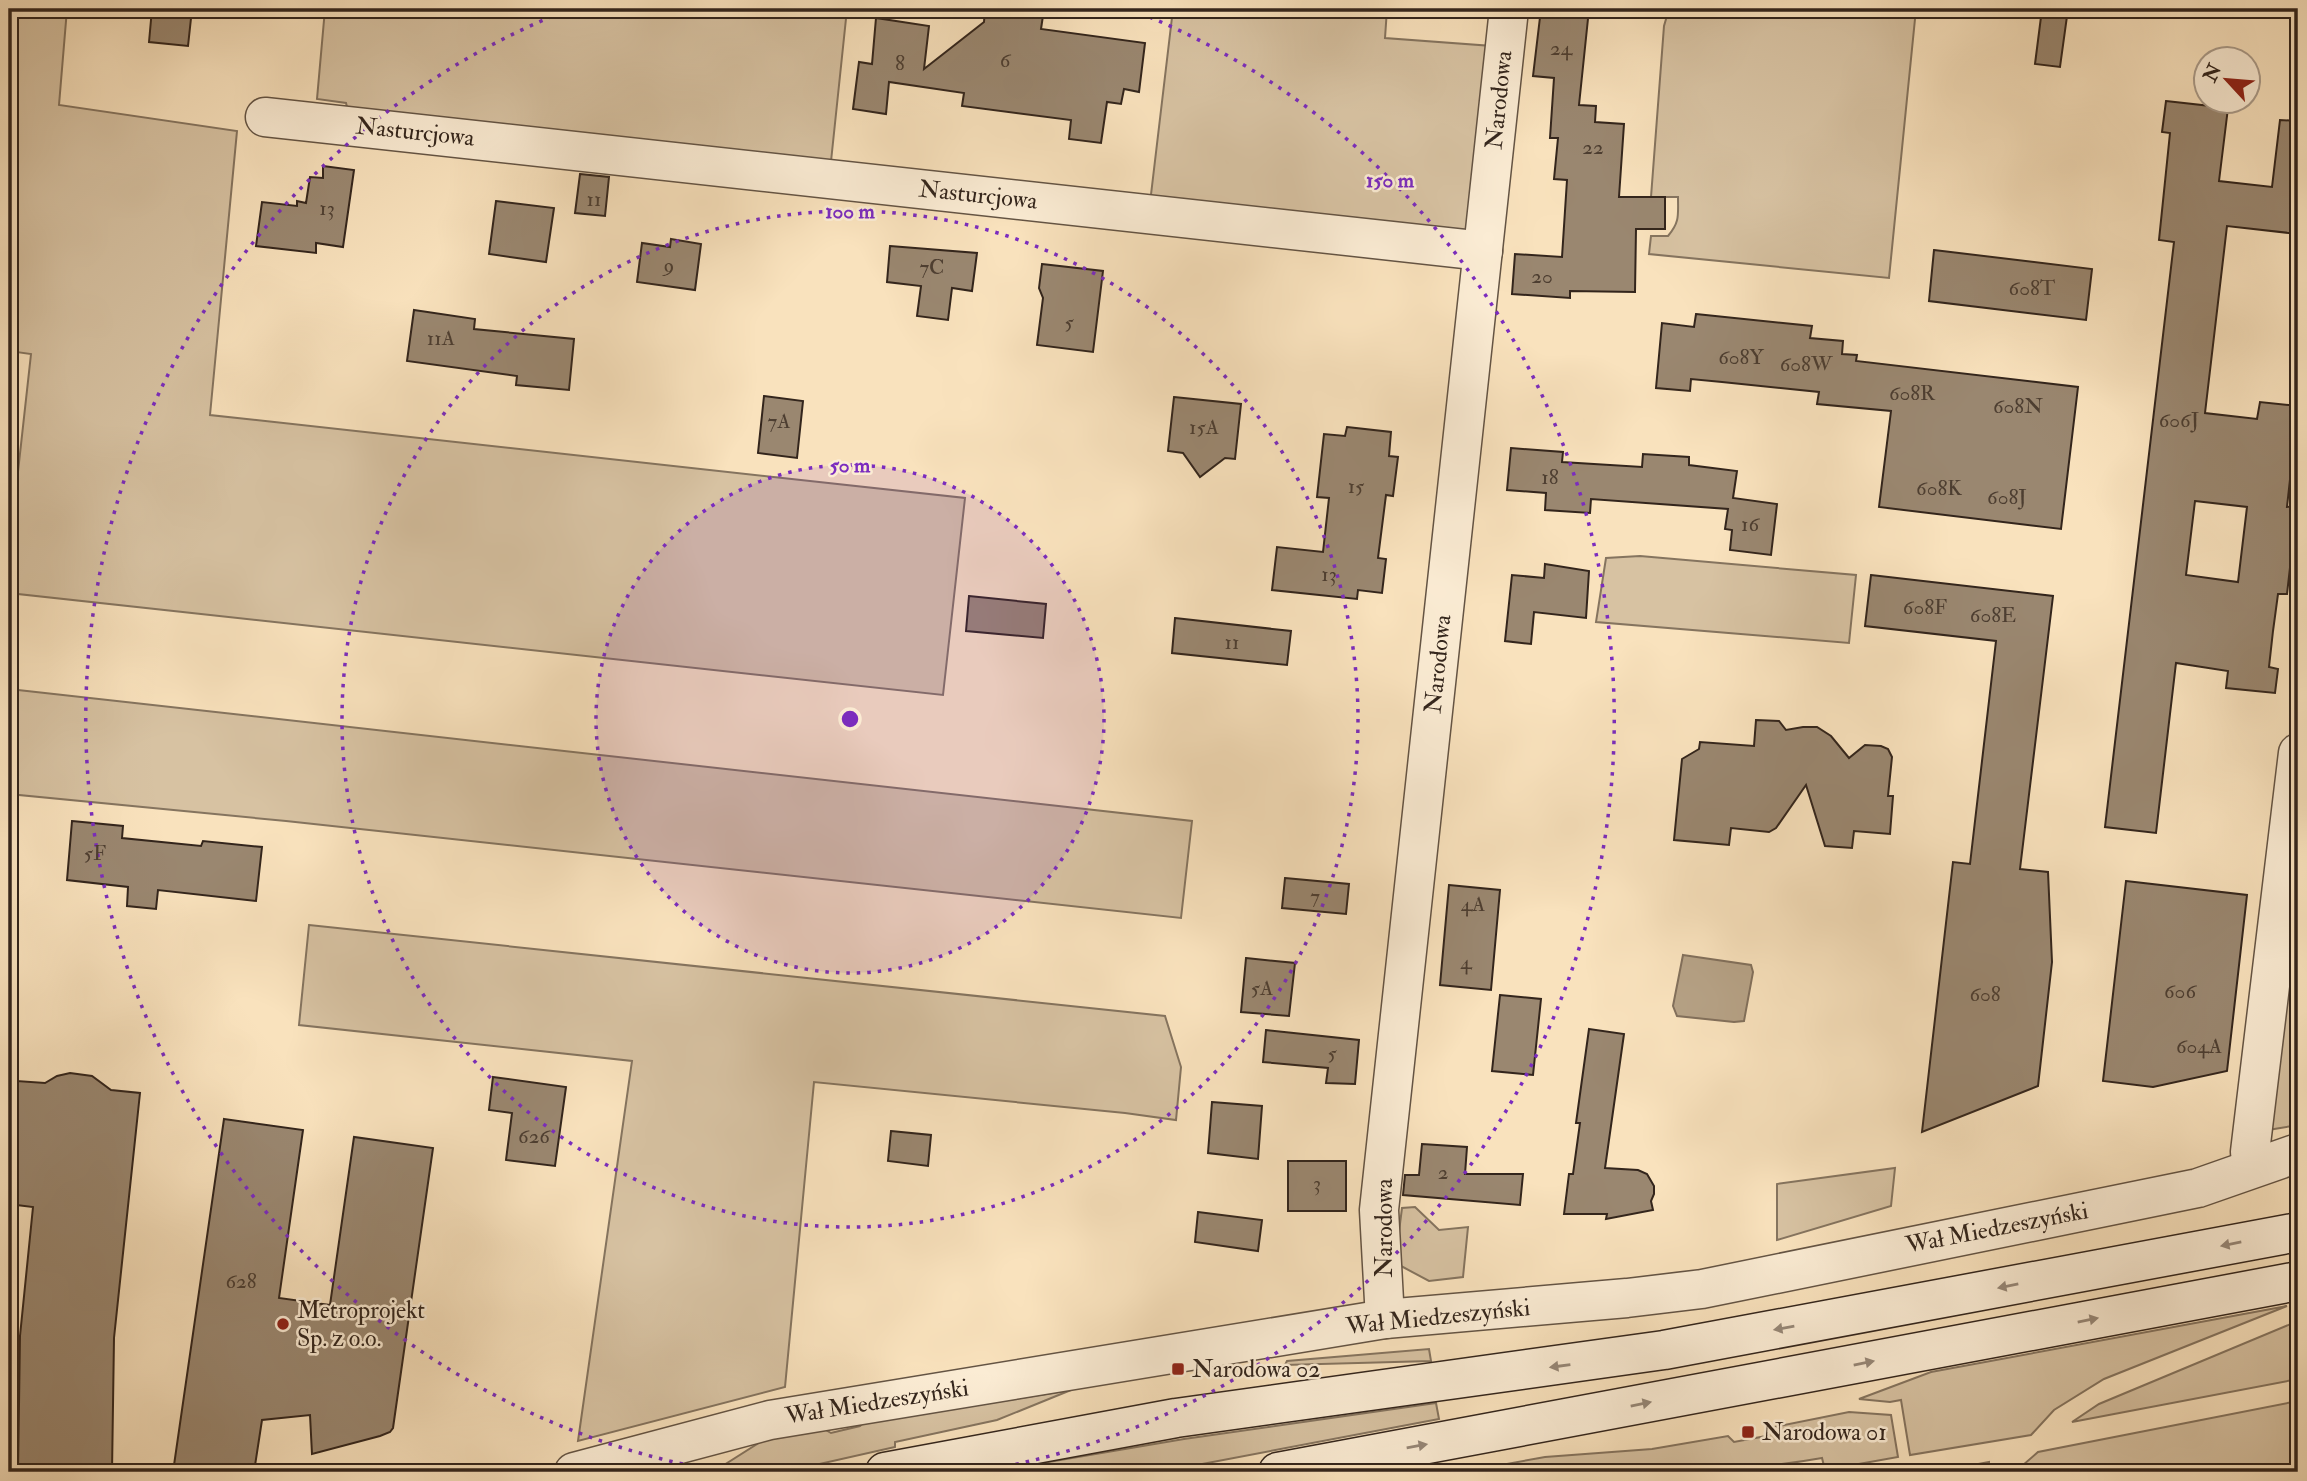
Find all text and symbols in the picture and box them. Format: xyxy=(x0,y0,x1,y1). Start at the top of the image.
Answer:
house number: 24 xyxy=(1550,35,1574,62)
north arrow xyxy=(2192,46,2262,116)
house number: 6 xyxy=(1000,47,1012,74)
street label: Narodowa xyxy=(1478,48,1520,151)
house number: 8 xyxy=(895,50,905,77)
text: N xyxy=(2198,59,2228,87)
street label: Nasturcjowa xyxy=(354,110,477,154)
house number: 22 xyxy=(1582,134,1604,161)
text: 150 m xyxy=(1366,167,1415,194)
street label: Nasturcjowa xyxy=(917,173,1040,217)
house number: 11 xyxy=(587,186,602,213)
house number: 13 xyxy=(319,195,335,222)
text: 100 m xyxy=(825,198,876,225)
house number: 9 xyxy=(662,252,674,279)
house number: 7C xyxy=(919,254,945,281)
house number: 20 xyxy=(1531,263,1553,290)
house number: 608T xyxy=(2009,275,2056,302)
house number: 5 xyxy=(1064,309,1074,336)
house number: 11A xyxy=(427,325,455,352)
house number: 608Y xyxy=(1718,344,1764,371)
house number: 608W xyxy=(1780,351,1833,378)
house number: 608R xyxy=(1889,380,1936,407)
house number: 608N xyxy=(1993,393,2043,420)
house number: 606J xyxy=(2159,407,2199,434)
house number: 7A xyxy=(768,408,790,435)
house number: 15A xyxy=(1189,414,1219,441)
text: 50 m xyxy=(830,452,871,479)
house number: 18 xyxy=(1541,464,1559,491)
house number: 15 xyxy=(1348,473,1365,500)
house number: 608K xyxy=(1916,475,1962,502)
house number: 608J xyxy=(1987,484,2027,511)
house number: 16 xyxy=(1741,511,1760,538)
house number: 13 xyxy=(1321,561,1337,588)
house number: 608F xyxy=(1903,594,1947,621)
house number: 608E xyxy=(1970,602,2016,629)
street label: Narodowa xyxy=(1417,612,1459,715)
house number: 11 xyxy=(1225,629,1240,656)
centre of rings xyxy=(838,707,862,731)
house number: 5F xyxy=(84,840,106,867)
house number: 7 xyxy=(1310,883,1320,910)
house number: 4A xyxy=(1461,891,1485,918)
house number: 4 xyxy=(1460,949,1473,976)
house number: 5A xyxy=(1251,975,1273,1002)
house number: 606 xyxy=(2164,978,2197,1005)
house number: 608 xyxy=(1969,981,2001,1008)
house number: 604A xyxy=(2176,1033,2222,1060)
house number: 5 xyxy=(1327,1040,1337,1067)
house number: 626 xyxy=(518,1123,551,1150)
house number: 2 xyxy=(1438,1159,1448,1186)
house number: 3 xyxy=(1313,1170,1321,1197)
street label: Narodowa xyxy=(1369,1177,1400,1278)
street label: Wał Miedzeszyński xyxy=(1902,1195,2091,1261)
one-way arrow xyxy=(2220,1239,2242,1250)
house number: 628 xyxy=(225,1268,257,1295)
one-way arrow xyxy=(1997,1281,2019,1292)
street label: Wał Miedzeszyński xyxy=(1343,1292,1532,1342)
place label: Metroprojekt Sp. z o.o. xyxy=(297,1295,425,1354)
one-way arrow xyxy=(2077,1315,2099,1326)
marker: Metroprojekt Sp. z o.o. xyxy=(275,1316,291,1332)
one-way arrow xyxy=(1773,1323,1795,1334)
place label: Narodowa 02 xyxy=(1192,1354,1321,1385)
one-way arrow xyxy=(1853,1357,1875,1368)
one-way arrow xyxy=(1548,1360,1570,1371)
marker: Narodowa 02 xyxy=(1170,1361,1186,1377)
street label: Wał Miedzeszyński xyxy=(782,1372,971,1432)
one-way arrow xyxy=(1630,1399,1652,1410)
place label: Narodowa 01 xyxy=(1762,1417,1887,1448)
marker: Narodowa 01 xyxy=(1740,1424,1756,1440)
one-way arrow xyxy=(1406,1440,1428,1451)

